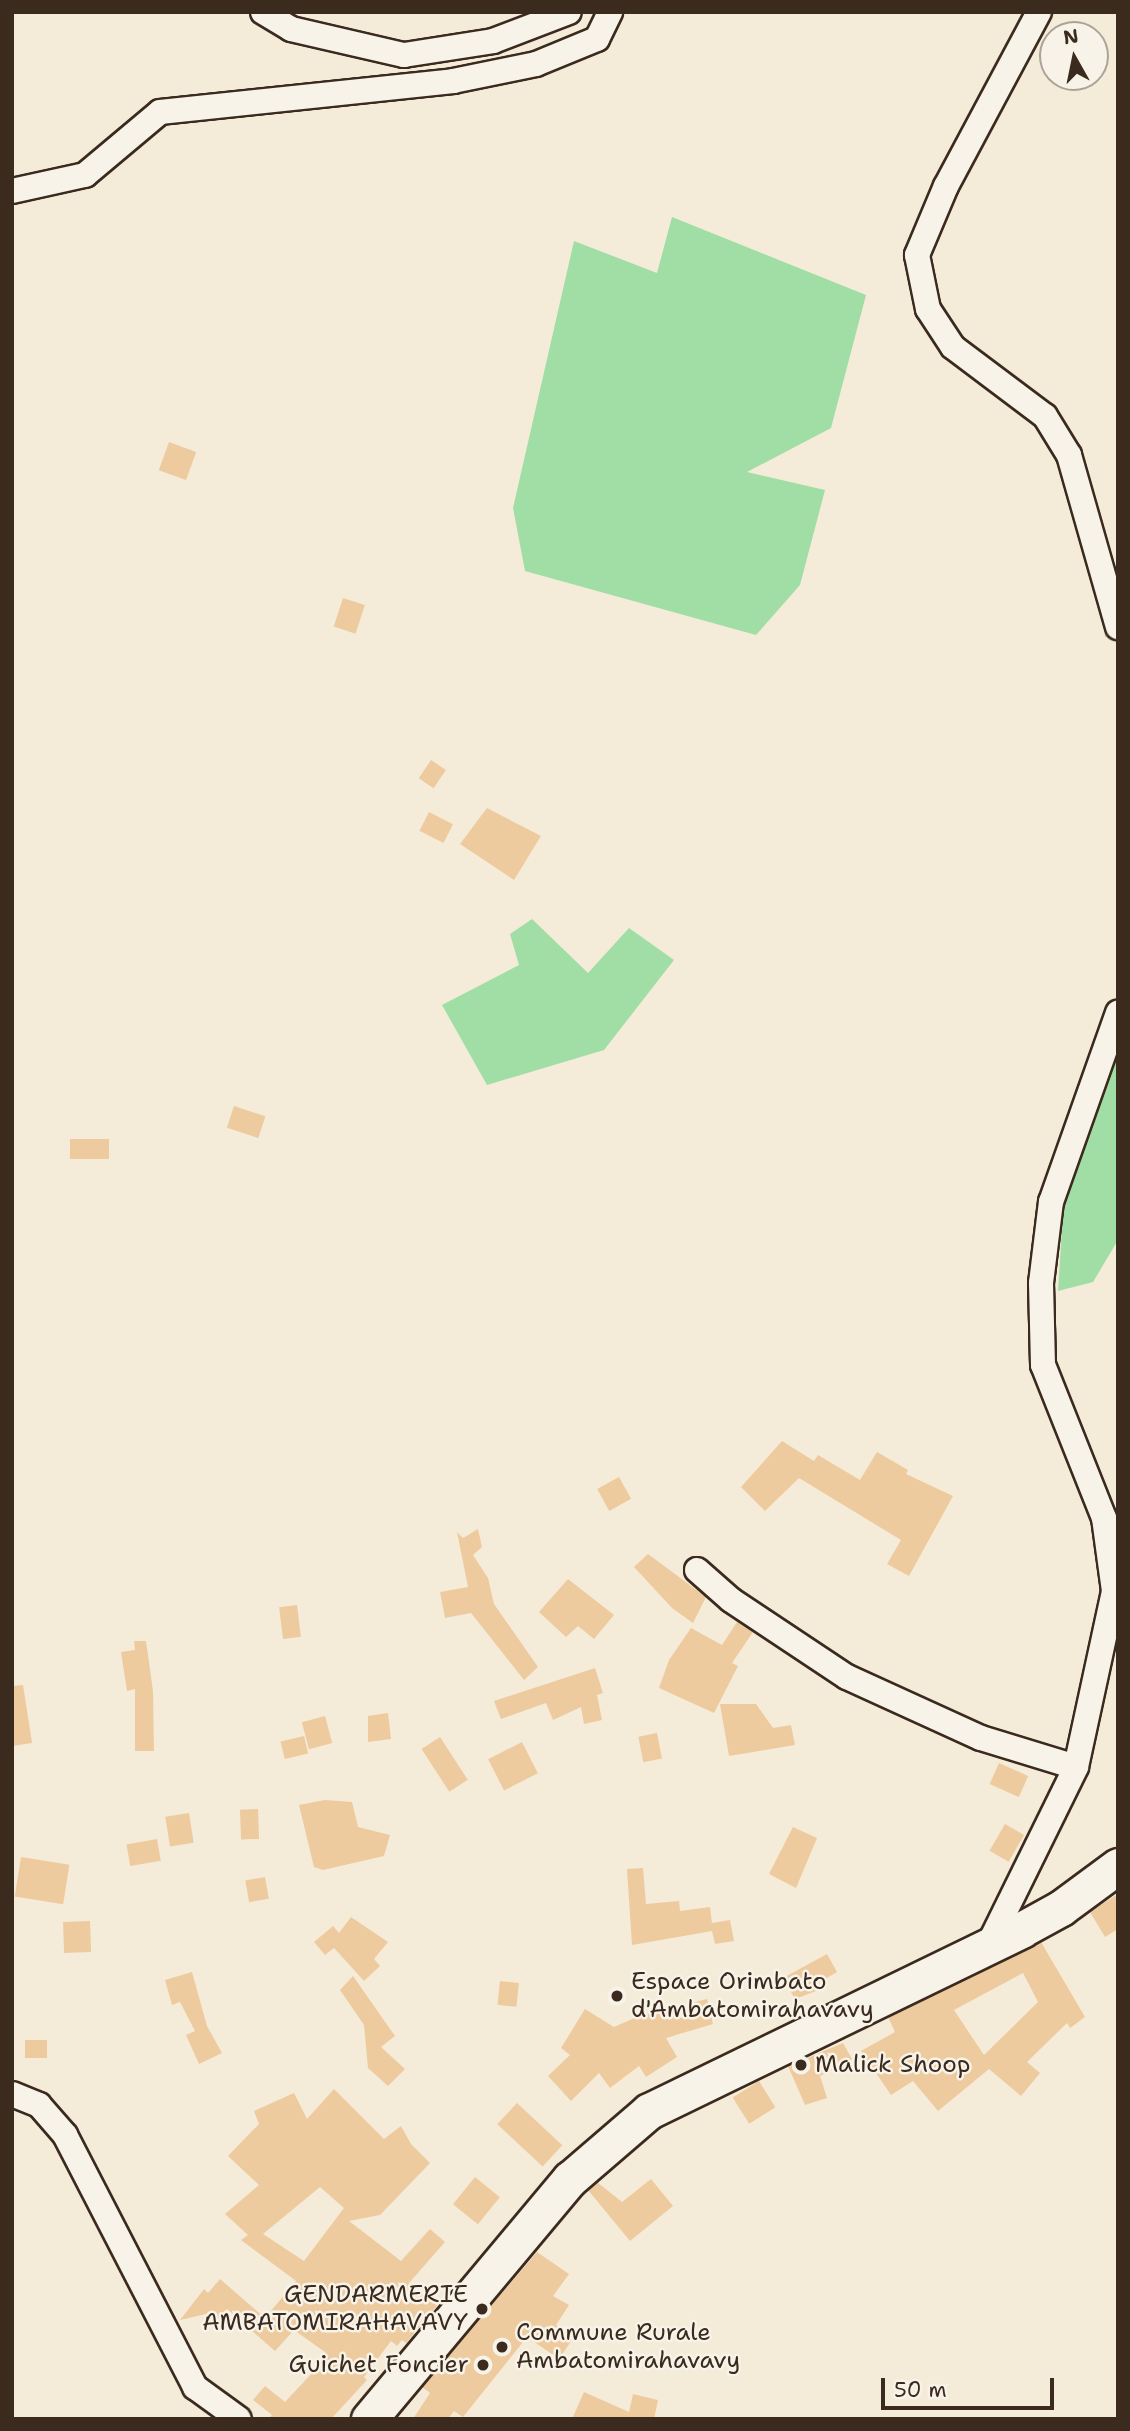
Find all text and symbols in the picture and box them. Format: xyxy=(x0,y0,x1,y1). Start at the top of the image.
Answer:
north arrow xyxy=(1039,21,1109,91)
text: N xyxy=(1062,23,1080,50)
place label: Espace Orimbato d'Ambatomirahavavy xyxy=(631,1968,874,2024)
marker: Espace Orimbato d'Ambatomirahavavy xyxy=(609,1988,625,2004)
place label: Malick Shoop xyxy=(815,2051,970,2079)
marker: Malick Shoop xyxy=(793,2057,809,2073)
place label: GENDARMERIE AMBATOMIRAHAVAVY xyxy=(202,2281,468,2337)
marker: GENDARMERIE AMBATOMIRAHAVAVY xyxy=(474,2301,490,2317)
place label: Commune Rurale Ambatomirahavavy xyxy=(516,2319,740,2375)
marker: Commune Rurale Ambatomirahavavy xyxy=(494,2339,510,2355)
place label: Guichet Foncier xyxy=(289,2351,469,2379)
marker: Guichet Foncier xyxy=(475,2357,491,2373)
scale bar xyxy=(885,2364,1058,2408)
text: 50 m xyxy=(894,2376,947,2404)

